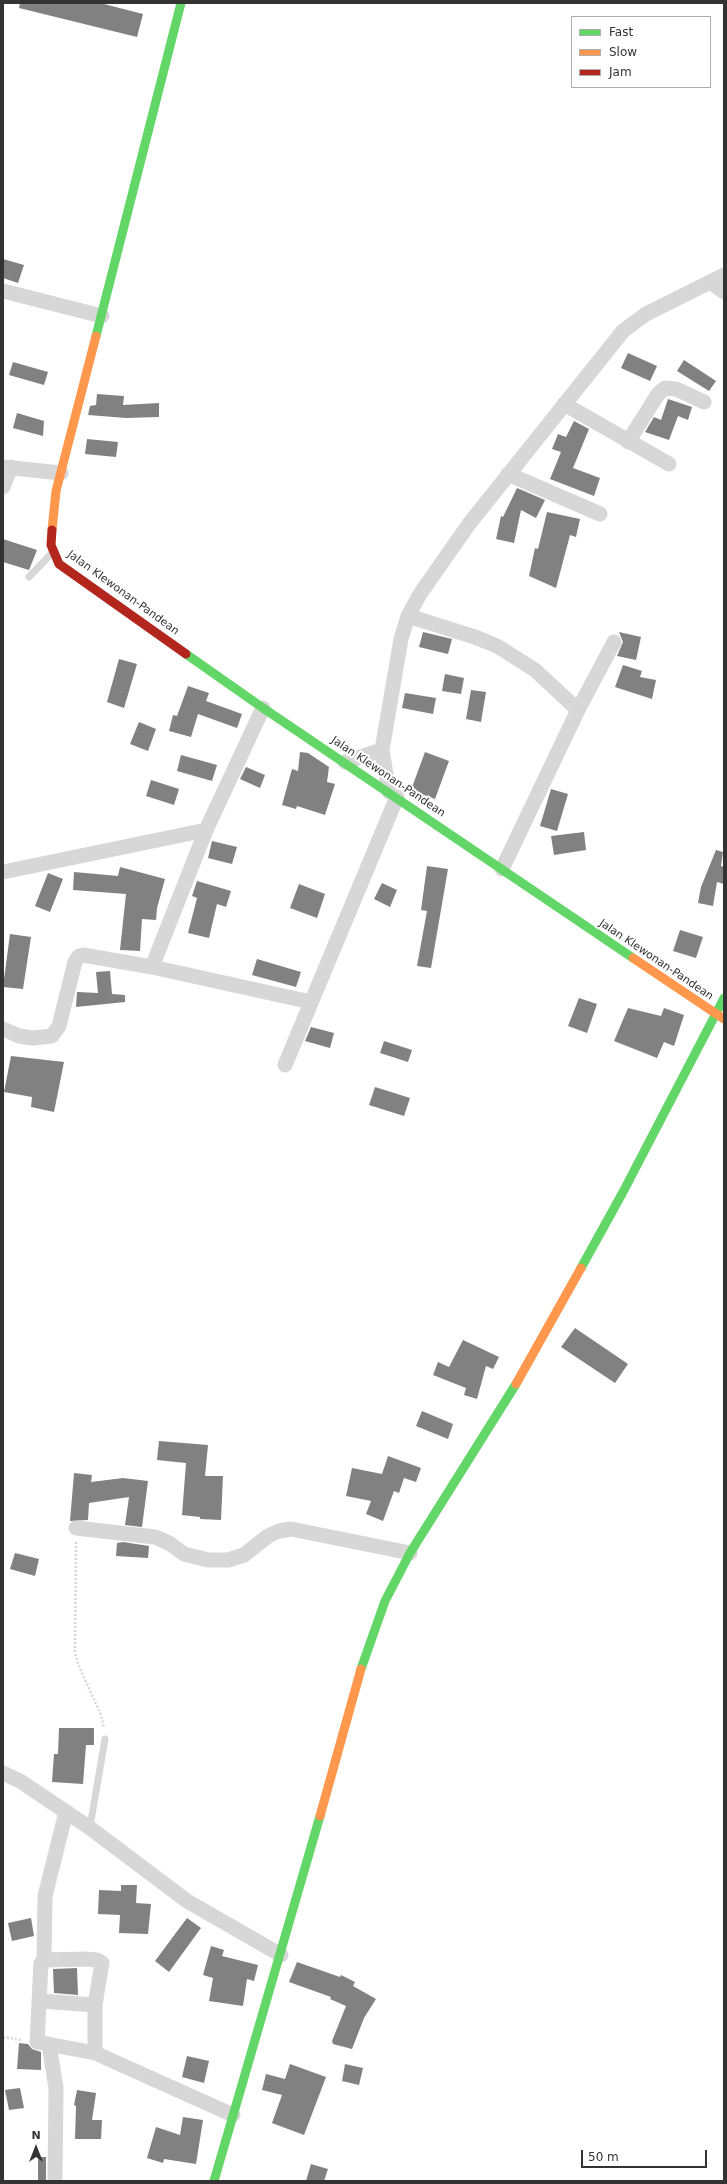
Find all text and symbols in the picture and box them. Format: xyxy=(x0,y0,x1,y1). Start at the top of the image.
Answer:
legend xyxy=(571,16,711,88)
text: Fast xyxy=(609,25,633,39)
text: Slow xyxy=(609,45,637,59)
text: Jam xyxy=(609,65,632,79)
street label: Jalan Klewonan-Pandean xyxy=(65,548,181,638)
street label: Jalan Klewonan-Pandean xyxy=(328,734,448,820)
street label: Jalan Klewonan-Pandean xyxy=(596,917,716,1003)
north arrow xyxy=(16,2128,56,2168)
text: N xyxy=(31,2129,41,2142)
scale bar xyxy=(583,2142,709,2168)
text: 50 m xyxy=(588,2150,619,2164)

